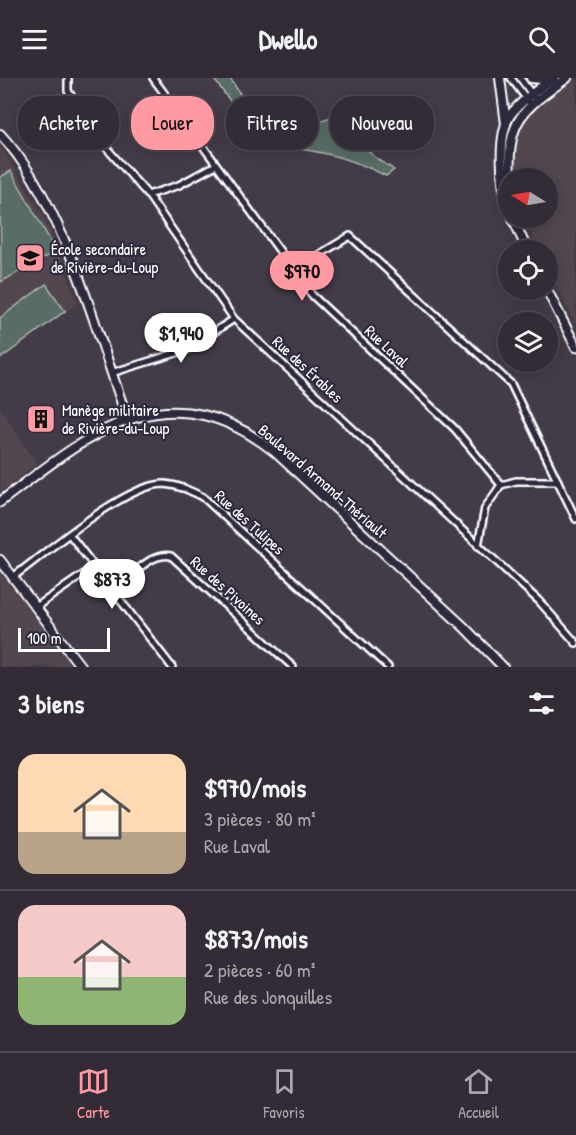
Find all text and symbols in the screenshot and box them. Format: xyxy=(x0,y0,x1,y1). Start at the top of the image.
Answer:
text: Dwello xyxy=(259,21,317,57)
icon: menu xyxy=(18,23,51,56)
icon: search xyxy=(525,23,558,56)
chip: Acheter xyxy=(18,96,119,150)
chip: Louer xyxy=(131,96,214,150)
chip: Filtres xyxy=(226,96,318,150)
chip: Nouveau xyxy=(330,96,434,150)
north arrow xyxy=(498,168,558,228)
map controls xyxy=(498,168,558,372)
place label: École secondaire de Rivière-du-Loup xyxy=(51,238,158,278)
button: locate xyxy=(498,240,558,300)
school or university icon: École secondaire de Rivière-du-Loup xyxy=(14,242,46,274)
pin: $970 xyxy=(266,251,338,302)
text: $970 xyxy=(284,257,320,284)
button: layers xyxy=(498,312,558,372)
pin: $1,940 xyxy=(132,313,230,364)
text: $1,940 xyxy=(158,319,204,346)
street label: Rue Laval xyxy=(360,320,414,373)
street label: Rue des Érables xyxy=(268,331,348,407)
place label: Manège militaire de Rivière-du-Loup xyxy=(62,399,169,439)
building icon: Manège militaire de Rivière-du-Loup xyxy=(25,403,57,435)
street label: Boulevard Armand-Thériault xyxy=(254,419,393,543)
street label: Rue des Tulipes xyxy=(210,485,290,559)
street label: Rue des Pivoines xyxy=(186,550,270,630)
pin: $873 xyxy=(76,559,148,610)
text: $873 xyxy=(93,565,131,592)
scale bar xyxy=(18,625,110,652)
text: 100 m xyxy=(27,627,62,649)
text: 3 biens xyxy=(18,686,84,721)
icon: filters xyxy=(525,687,558,720)
text: $970/mois xyxy=(204,770,306,805)
icon: home xyxy=(66,778,138,850)
text: 3 pièces · 80 m² xyxy=(204,805,316,832)
text: Rue Laval xyxy=(204,832,270,859)
text: $873/mois xyxy=(204,921,308,956)
icon: home xyxy=(66,929,138,1001)
text: 2 pièces · 60 m² xyxy=(204,956,315,983)
text: Rue des Jonquilles xyxy=(204,983,332,1010)
tab: Carte xyxy=(77,1065,110,1123)
tab: Favoris xyxy=(264,1065,305,1123)
tab: Accueil xyxy=(458,1065,499,1123)

